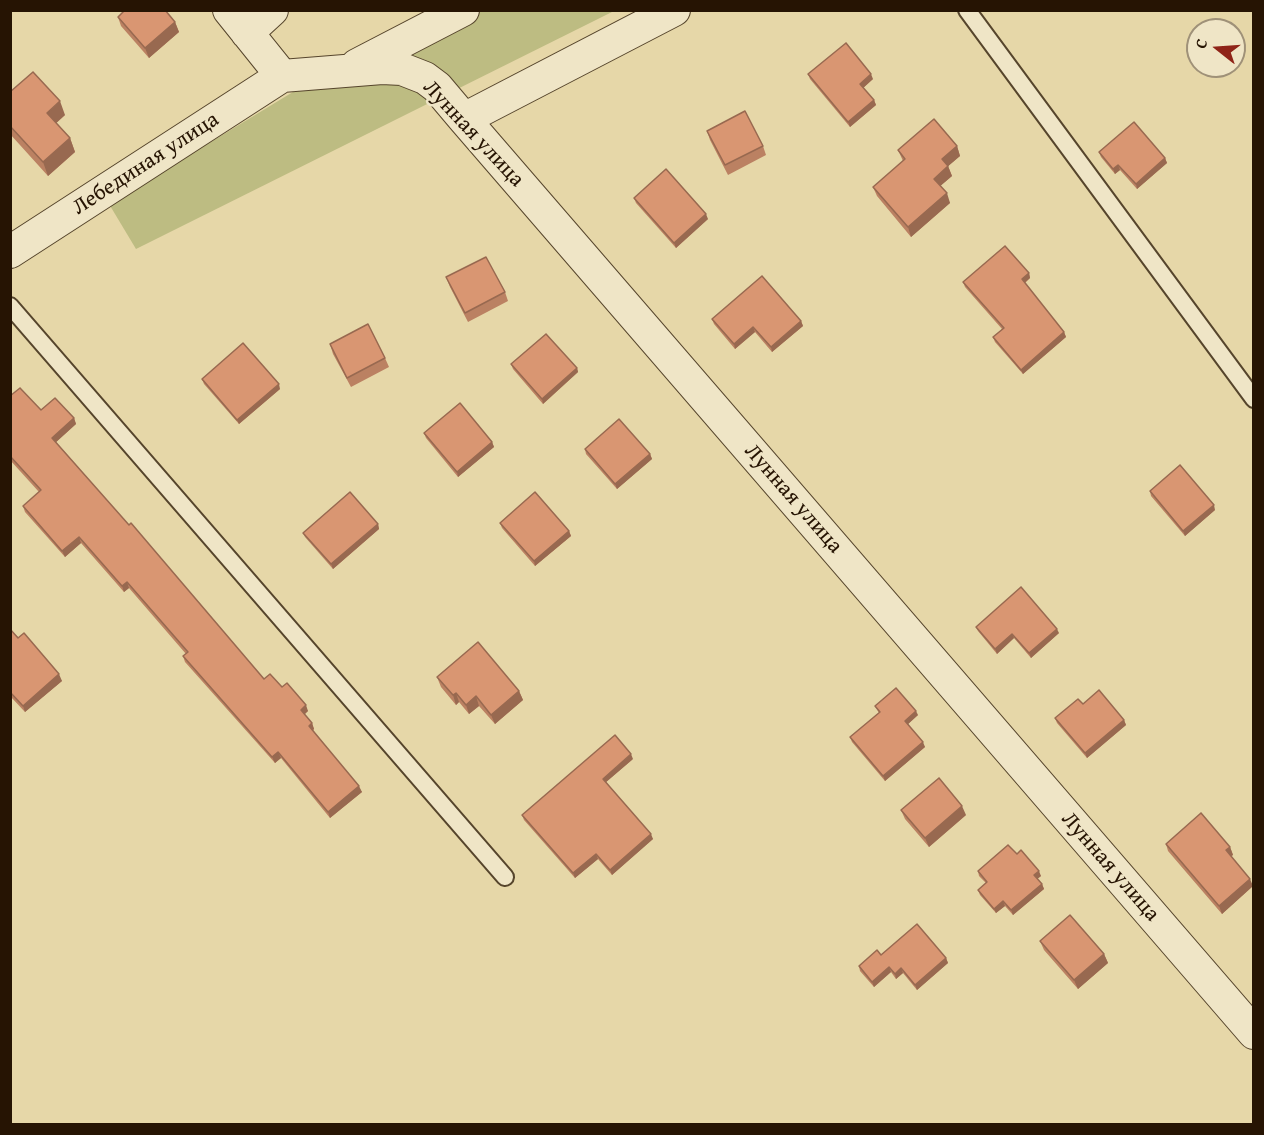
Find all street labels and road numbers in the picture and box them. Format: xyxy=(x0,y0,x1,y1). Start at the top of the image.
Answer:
street label: Лунная улица xyxy=(417,75,529,193)
street label: Лебединая улица xyxy=(68,107,224,221)
street label: Лунная улица xyxy=(738,439,848,559)
street label: Лунная улица xyxy=(1055,807,1165,927)

